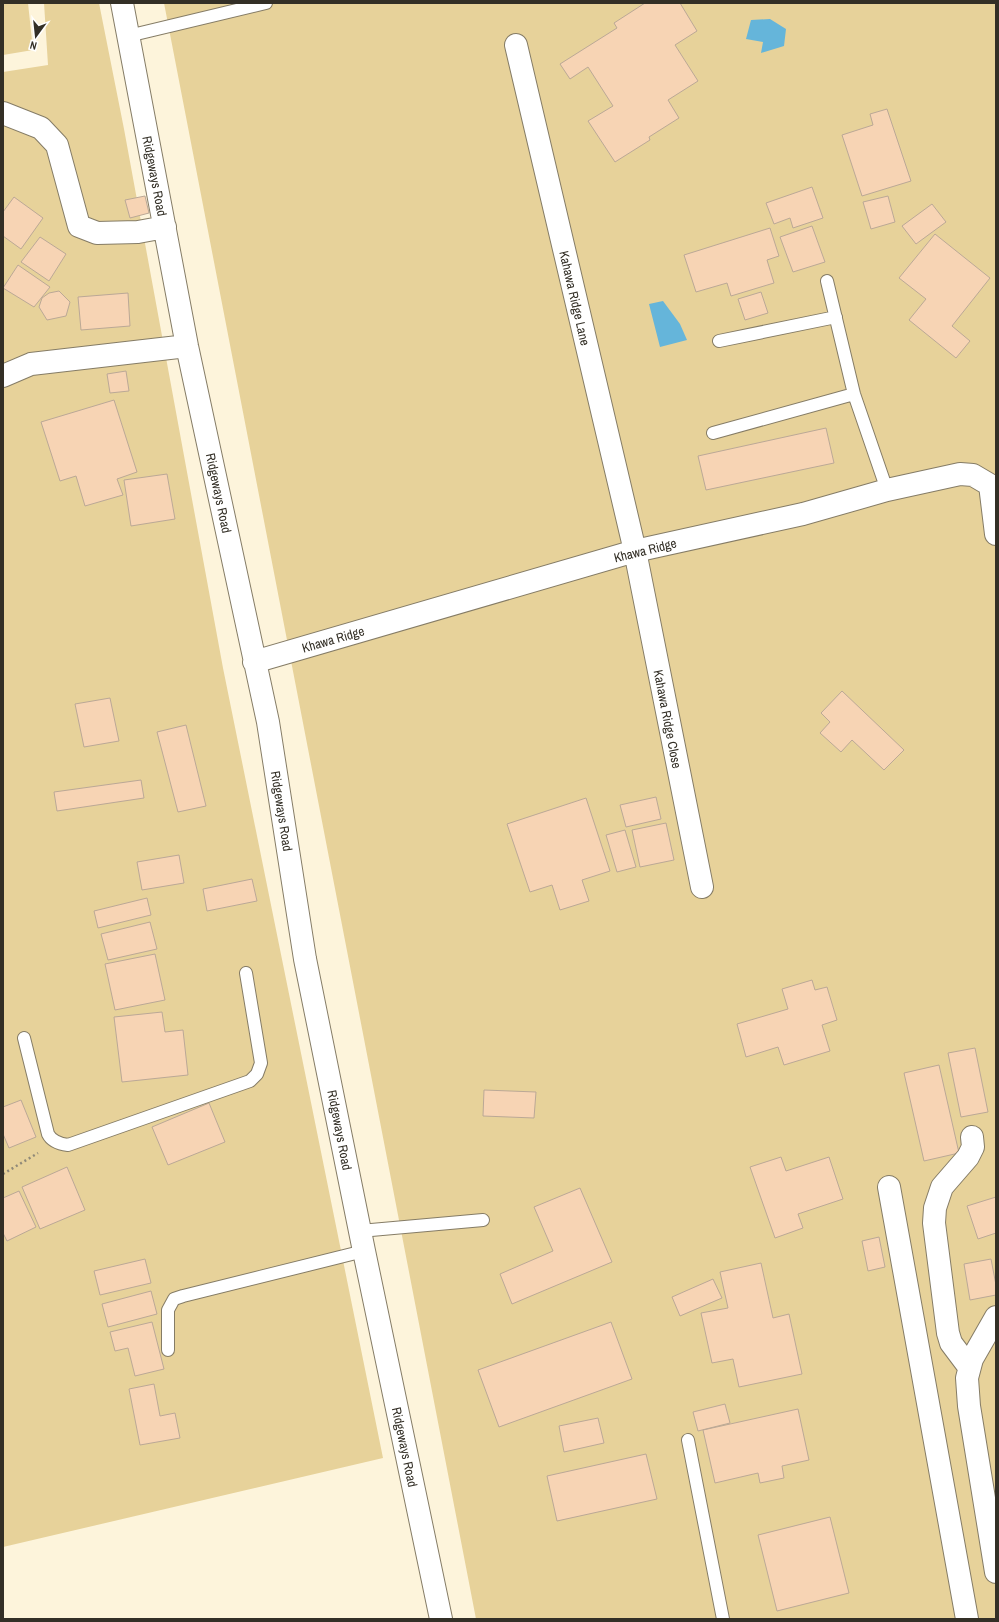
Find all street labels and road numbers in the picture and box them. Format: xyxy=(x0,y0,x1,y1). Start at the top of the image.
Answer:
street label: Ridgeways Road xyxy=(138,135,171,218)
street label: Kahawa Ridge Lane xyxy=(555,249,594,347)
street label: Ridgeways Road xyxy=(202,452,235,535)
street label: Khawa Ridge xyxy=(612,534,678,566)
street label: Khawa Ridge xyxy=(300,622,366,656)
street label: Kahawa Ridge Close xyxy=(650,668,685,770)
street label: Ridgeways Road xyxy=(267,770,296,853)
street label: Ridgeways Road xyxy=(323,1089,356,1172)
street label: Ridgeways Road xyxy=(388,1406,421,1489)

